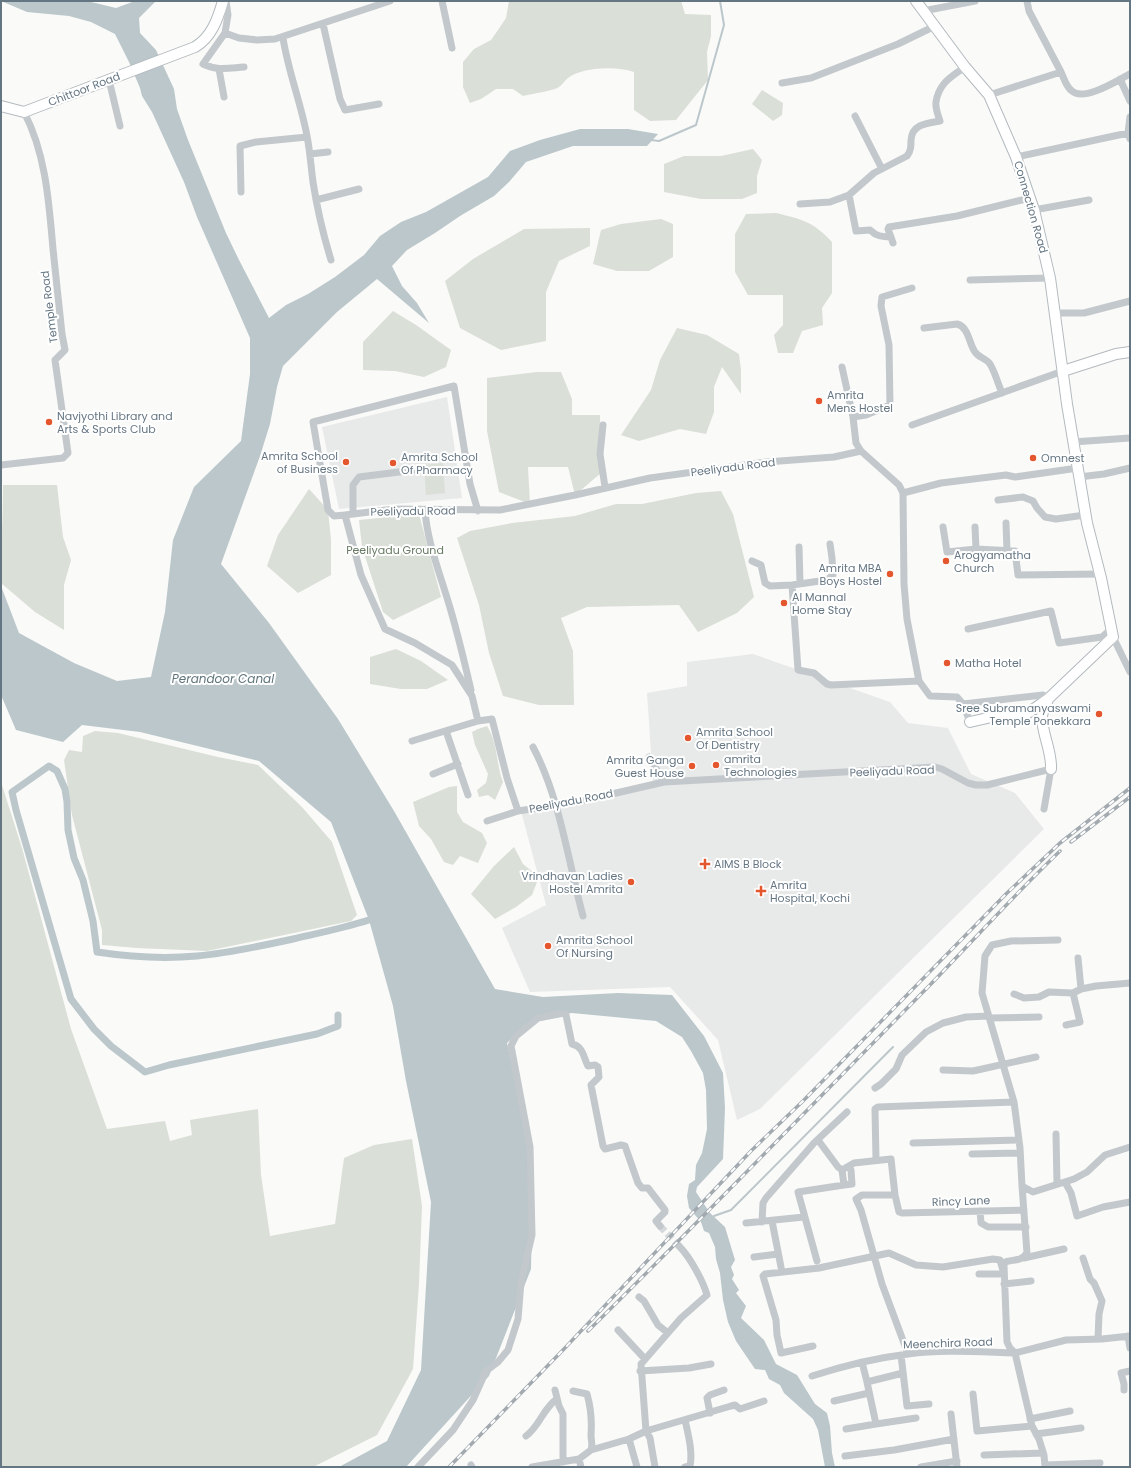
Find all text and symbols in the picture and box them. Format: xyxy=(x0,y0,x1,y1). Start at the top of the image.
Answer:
street label: Chittoor Road xyxy=(46,68,122,110)
street label: Connection Road xyxy=(1010,159,1052,255)
street label: Temple Road xyxy=(37,270,61,344)
place label: Amrita Mens Hostel xyxy=(827,387,893,416)
marker: Amrita Mens Hostel xyxy=(814,396,824,406)
place label: Navjyothi Library and Arts & Sports Club xyxy=(57,408,173,437)
marker: Navjyothi Library and Arts & Sports Club xyxy=(44,417,54,427)
place label: Amrita School of Business xyxy=(261,448,338,477)
place label: Amrita School Of Pharmacy xyxy=(401,449,478,478)
place label: Omnest xyxy=(1041,450,1085,466)
marker: Omnest xyxy=(1028,453,1038,463)
street label: Peeliyadu Road xyxy=(690,454,776,480)
marker: Amrita School of Business xyxy=(341,457,351,467)
marker: Amrita School Of Pharmacy xyxy=(388,458,398,468)
street label: Peeliyadu Road xyxy=(370,502,456,520)
park label: Peeliyadu Ground xyxy=(346,542,444,558)
place label: Arogyamatha Church xyxy=(954,547,1031,576)
marker: Arogyamatha Church xyxy=(941,556,951,566)
place label: Amrita MBA Boys Hostel xyxy=(818,560,883,589)
marker: Amrita MBA Boys Hostel xyxy=(885,569,895,579)
place label: Al Mannal Home Stay xyxy=(792,589,853,618)
marker: Al Mannal Home Stay xyxy=(779,598,789,608)
place label: Matha Hotel xyxy=(955,655,1022,671)
marker: Matha Hotel xyxy=(942,658,952,668)
water label: Perandoor Canal xyxy=(172,670,274,687)
place label: Sree Subramanyaswami Temple Ponekkara xyxy=(956,700,1091,729)
marker: Sree Subramanyaswami Temple Ponekkara xyxy=(1094,709,1104,719)
place label: Amrita School Of Dentistry xyxy=(696,724,773,753)
marker: Amrita School Of Dentistry xyxy=(683,733,693,743)
place label: amrita Technologies xyxy=(724,751,797,780)
place label: Amrita Ganga Guest House xyxy=(606,752,684,781)
marker: amrita Technologies xyxy=(711,760,721,770)
marker: Amrita Ganga Guest House xyxy=(687,761,697,771)
street label: Peeliyadu Road xyxy=(849,762,935,780)
street label: Peeliyadu Road xyxy=(528,785,614,817)
place label: AIMS B Block xyxy=(714,856,782,872)
marker: AIMS B Block xyxy=(699,858,711,870)
place label: Vrindhavan Ladies Hostel Amrita xyxy=(521,868,623,897)
marker: Vrindhavan Ladies Hostel Amrita xyxy=(626,877,636,887)
place label: Amrita Hospital, Kochi xyxy=(770,877,850,906)
marker: Amrita Hospital, Kochi xyxy=(755,885,767,897)
place label: Amrita School Of Nursing xyxy=(556,932,633,961)
marker: Amrita School Of Nursing xyxy=(543,941,553,951)
street label: Rincy Lane xyxy=(932,1192,991,1210)
street label: Meenchira Road xyxy=(903,1333,993,1353)

